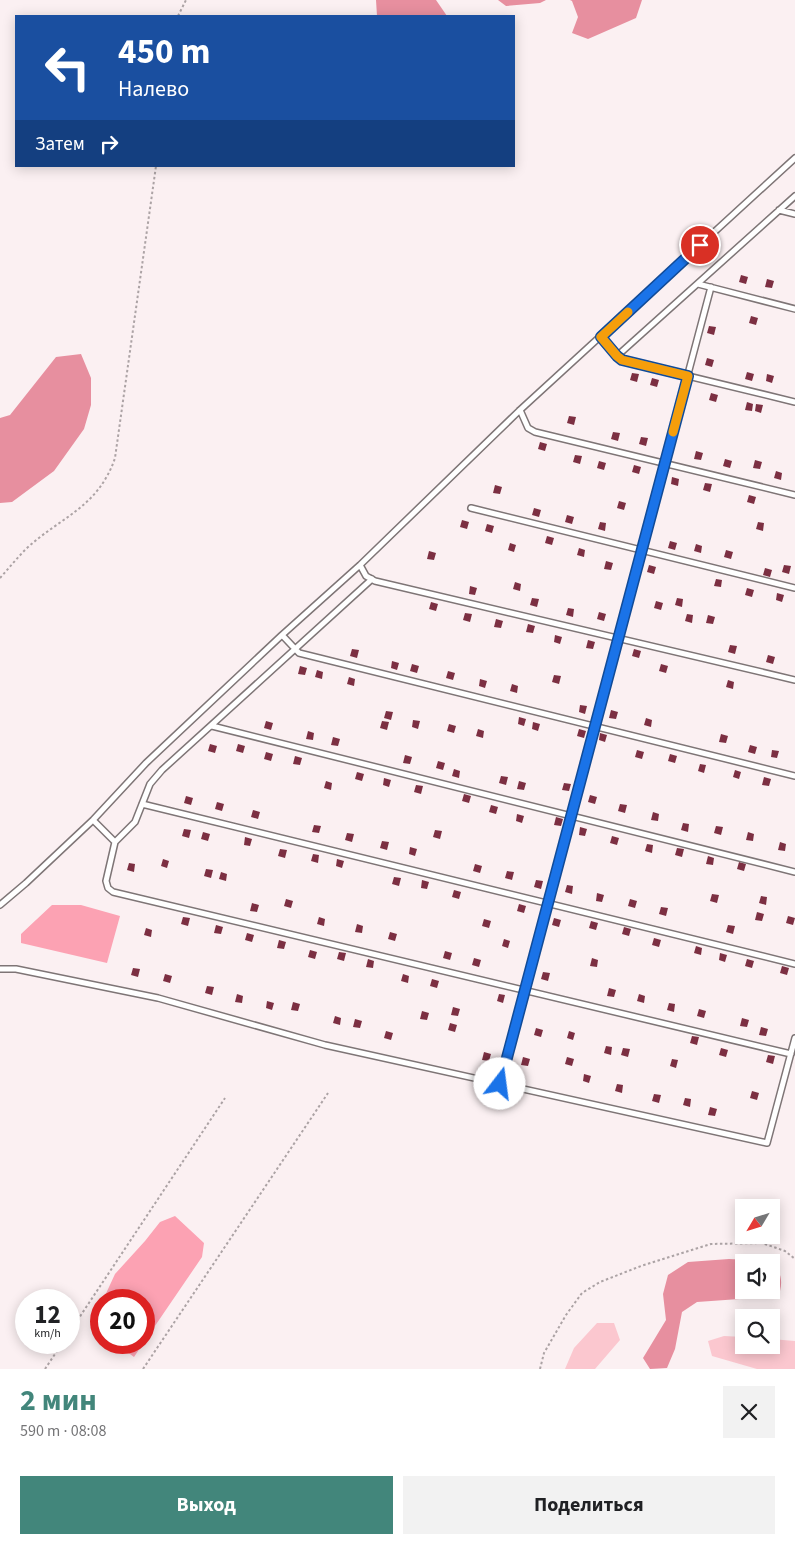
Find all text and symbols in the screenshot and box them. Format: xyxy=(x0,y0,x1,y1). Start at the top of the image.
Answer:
text: 450 m xyxy=(118,27,210,77)
icon: left xyxy=(35,35,100,100)
text: Налево xyxy=(118,73,189,105)
icon: right xyxy=(95,130,123,158)
text: Затем xyxy=(35,131,85,158)
pin xyxy=(679,224,721,266)
icon: arrive xyxy=(686,231,714,259)
position arrow xyxy=(473,1057,525,1109)
north arrow xyxy=(735,1199,780,1244)
map controls xyxy=(735,1199,780,1354)
button: sound xyxy=(735,1254,780,1299)
speed limit sign: 20 xyxy=(90,1289,155,1354)
text: 12 xyxy=(34,1297,61,1333)
button: search xyxy=(735,1309,780,1354)
text: km/h xyxy=(34,1325,61,1342)
text: 2 мин xyxy=(20,1379,97,1422)
button: close xyxy=(723,1386,775,1438)
text: 590 m · 08:08 xyxy=(20,1420,107,1442)
button: Выход xyxy=(20,1476,393,1534)
button: Поделиться xyxy=(403,1476,775,1534)

